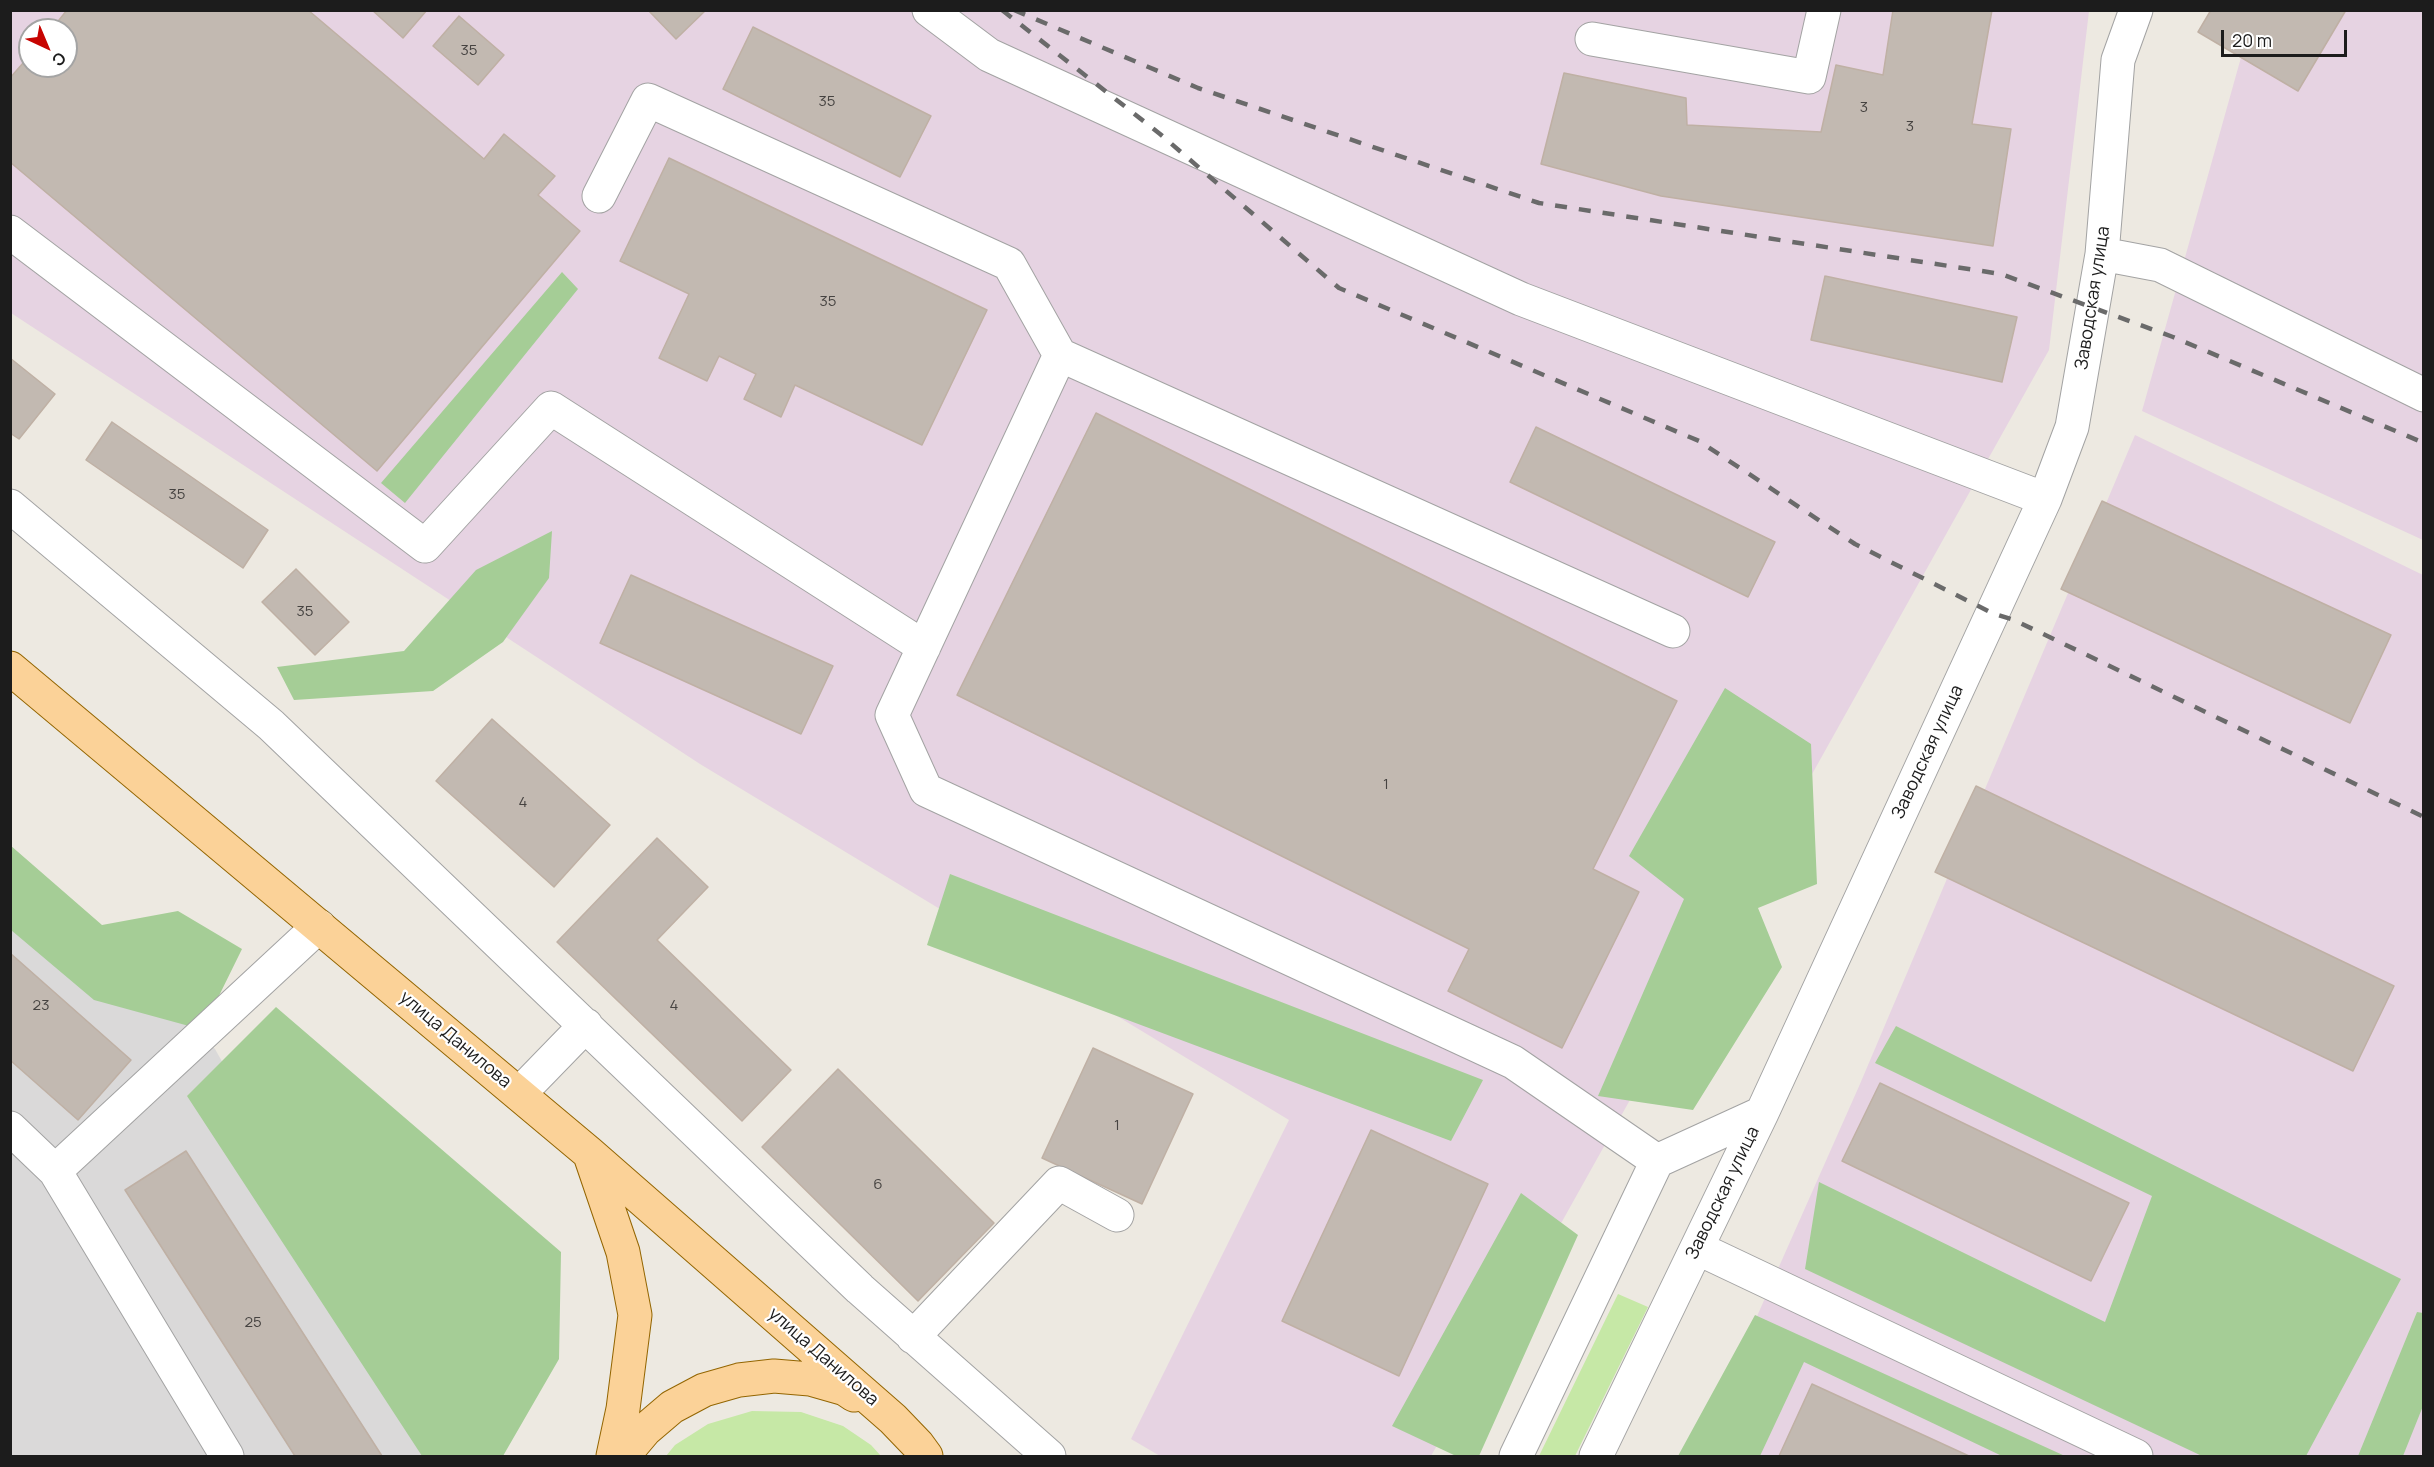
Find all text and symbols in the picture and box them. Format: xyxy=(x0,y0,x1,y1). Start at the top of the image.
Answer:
north arrow xyxy=(18,18,78,78)
scale bar xyxy=(2224,18,2350,56)
text: 20 m xyxy=(2232,28,2272,52)
house number: 35 xyxy=(461,42,477,60)
text: С xyxy=(47,47,71,72)
house number: 35 xyxy=(819,93,835,111)
house number: 3 xyxy=(1860,99,1868,117)
house number: 3 xyxy=(1906,118,1914,136)
street label: Заводская улица xyxy=(2071,225,2115,371)
house number: 35 xyxy=(820,293,836,311)
house number: 35 xyxy=(169,486,185,504)
house number: 35 xyxy=(297,603,313,621)
street label: Заводская улица xyxy=(1888,682,1968,822)
house number: 1 xyxy=(1383,776,1389,794)
house number: 4 xyxy=(519,794,527,812)
street label: улица Данилова xyxy=(395,987,515,1093)
house number: 23 xyxy=(33,997,49,1015)
house number: 4 xyxy=(670,997,678,1015)
house number: 1 xyxy=(1114,1117,1120,1135)
street label: Заводская улица xyxy=(1681,1123,1765,1263)
house number: 6 xyxy=(873,1176,883,1194)
street label: улица Данилова xyxy=(763,1303,883,1411)
house number: 25 xyxy=(244,1314,262,1332)

